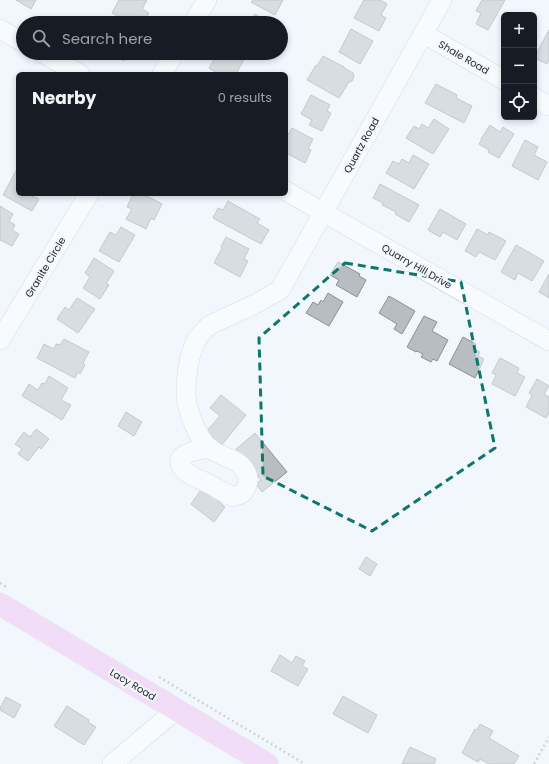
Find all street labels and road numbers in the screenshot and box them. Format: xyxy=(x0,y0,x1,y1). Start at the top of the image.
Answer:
street label: Shale Road xyxy=(436,37,492,78)
street label: Quartz Road xyxy=(340,115,383,176)
street label: Granite Circle xyxy=(21,234,69,300)
street label: Quarry Hill Drive xyxy=(379,240,455,293)
street label: Lacy Road xyxy=(107,665,159,704)

